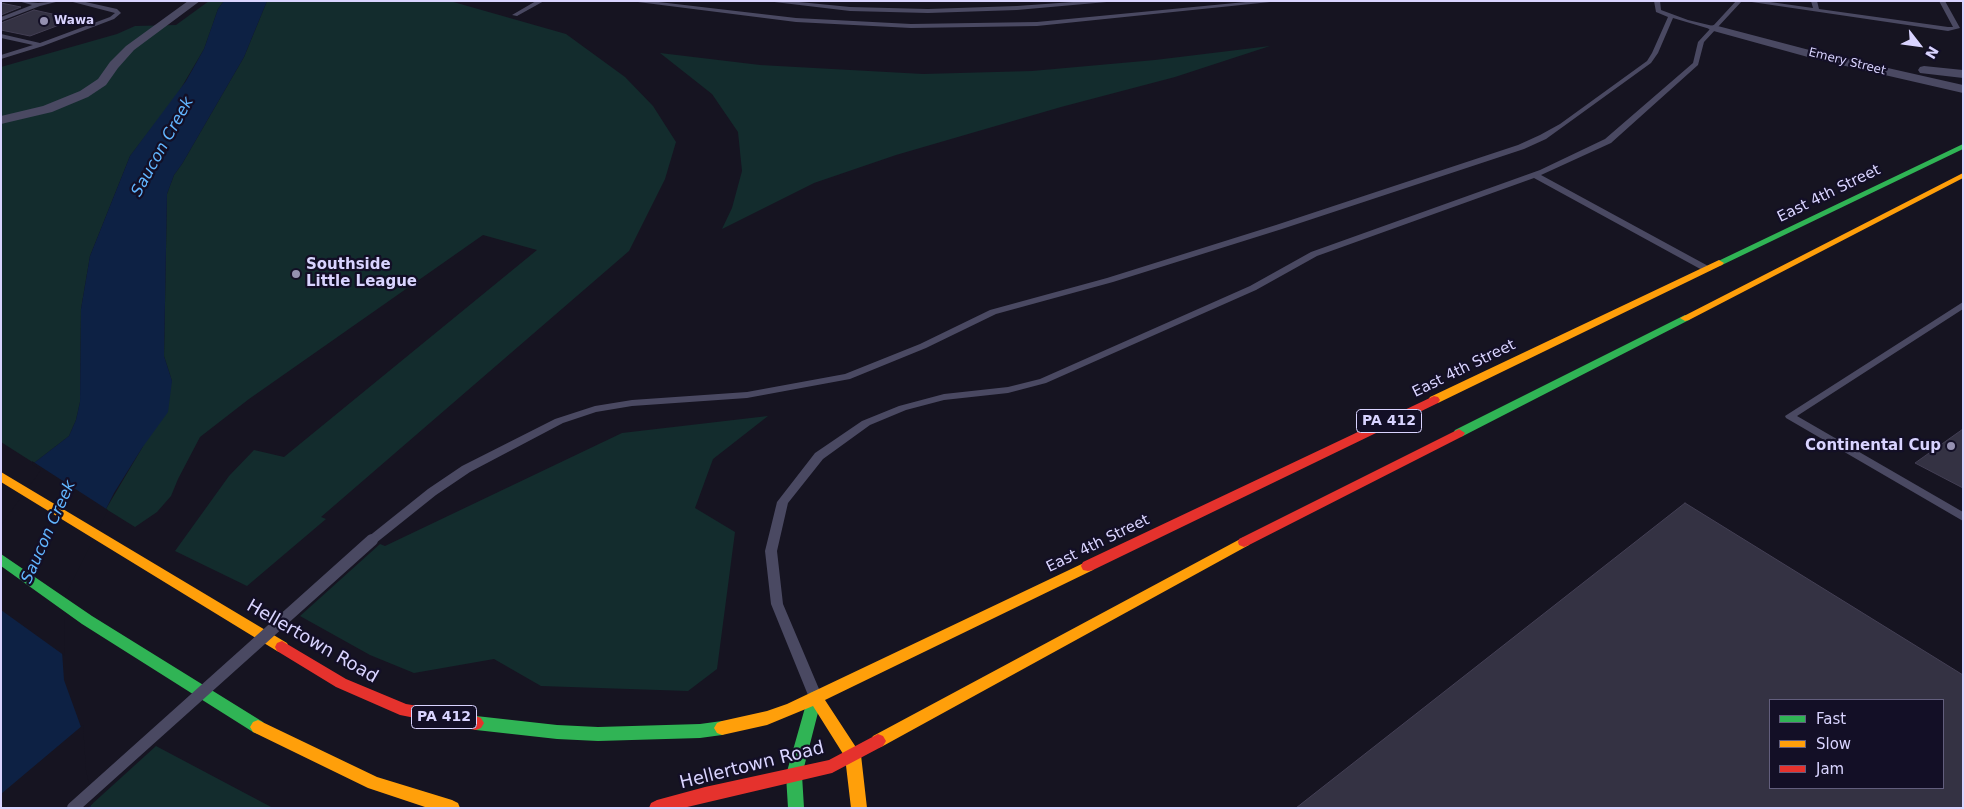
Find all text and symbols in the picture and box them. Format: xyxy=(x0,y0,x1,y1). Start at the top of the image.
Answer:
place label: Wawa xyxy=(54,14,94,28)
marker: Wawa xyxy=(38,15,50,27)
north arrow xyxy=(1894,20,1944,70)
text: N xyxy=(1922,43,1942,62)
street label: Emery Street xyxy=(1807,45,1887,79)
water label: Saucon Creek xyxy=(128,94,198,200)
street label: East 4th Street xyxy=(1775,161,1883,227)
place label: Southside Little League xyxy=(306,256,417,291)
marker: Southside Little League xyxy=(290,268,302,280)
street label: East 4th Street xyxy=(1410,336,1518,402)
road number: PA 412 xyxy=(1356,410,1422,432)
place label: Continental Cup xyxy=(1805,437,1941,455)
marker: Continental Cup xyxy=(1945,440,1957,452)
water label: Saucon Creek xyxy=(18,478,80,586)
street label: East 4th Street xyxy=(1044,511,1152,577)
street label: Hellertown Road xyxy=(242,596,382,688)
legend xyxy=(1769,699,1944,789)
road number: PA 412 xyxy=(412,706,476,729)
text: Fast xyxy=(1816,710,1846,728)
text: Slow xyxy=(1816,735,1851,753)
street label: Hellertown Road xyxy=(678,738,826,794)
text: Jam xyxy=(1816,760,1844,778)

